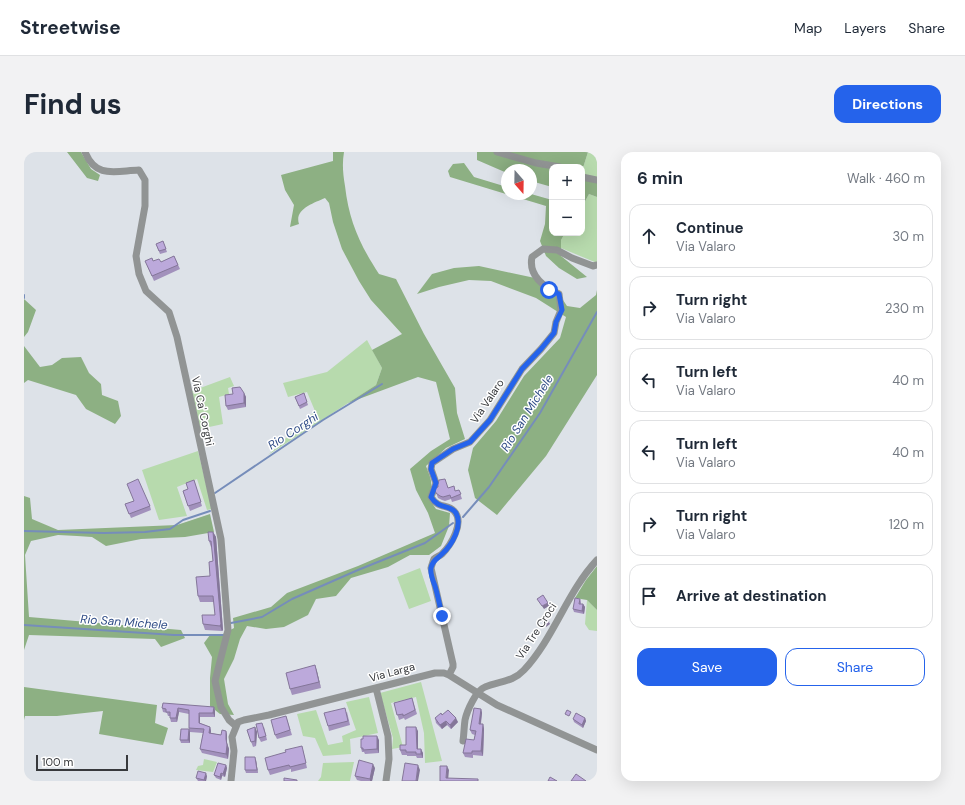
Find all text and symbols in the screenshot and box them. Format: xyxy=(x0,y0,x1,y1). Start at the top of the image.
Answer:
text: Streetwise xyxy=(20,15,121,40)
text: Map xyxy=(794,19,822,37)
text: Layers xyxy=(844,19,886,37)
text: Share xyxy=(908,19,945,37)
button: Directions xyxy=(834,85,941,123)
text: Find us xyxy=(24,86,122,123)
north arrow xyxy=(501,164,537,200)
map controls xyxy=(549,164,585,236)
button: + xyxy=(549,164,585,200)
text: 6 min xyxy=(637,167,683,189)
text: Walk · 460 m xyxy=(847,170,925,187)
button: − xyxy=(549,200,585,236)
text: Continue xyxy=(676,218,744,238)
icon: ahead xyxy=(638,225,660,247)
text: 30 m xyxy=(892,228,924,245)
text: Via Valaro xyxy=(676,238,736,255)
route start xyxy=(540,281,558,299)
text: Turn right xyxy=(676,290,747,310)
icon: right xyxy=(638,297,660,319)
text: 230 m xyxy=(885,300,924,317)
text: Via Valaro xyxy=(676,310,736,327)
text: Turn left xyxy=(676,362,737,382)
icon: left xyxy=(638,369,660,391)
water label: Rio San Michele xyxy=(497,371,557,454)
text: 40 m xyxy=(892,372,924,389)
street label: Via Ca' Corghi xyxy=(189,375,217,447)
street label: Via Valaro xyxy=(467,376,507,426)
text: Via Valaro xyxy=(676,382,736,399)
water label: Rio Corghi xyxy=(265,408,322,453)
text: Turn left xyxy=(676,434,737,454)
icon: left xyxy=(638,441,660,463)
text: 40 m xyxy=(892,444,924,461)
text: Via Valaro xyxy=(676,454,736,471)
text: Turn right xyxy=(676,506,747,526)
icon: right xyxy=(638,513,660,535)
text: 120 m xyxy=(889,516,924,533)
text: Via Valaro xyxy=(676,526,736,543)
icon: arrive xyxy=(638,585,660,607)
text: Arrive at destination xyxy=(676,586,827,606)
street label: Via Tre Croci xyxy=(513,600,559,662)
route end xyxy=(433,607,451,625)
water label: Rio San Michele xyxy=(80,611,168,633)
button: Save xyxy=(637,648,777,686)
button: Share xyxy=(785,648,925,686)
street label: Via Larga xyxy=(368,659,416,685)
scale bar xyxy=(36,753,128,772)
text: 100 m xyxy=(42,755,73,769)

